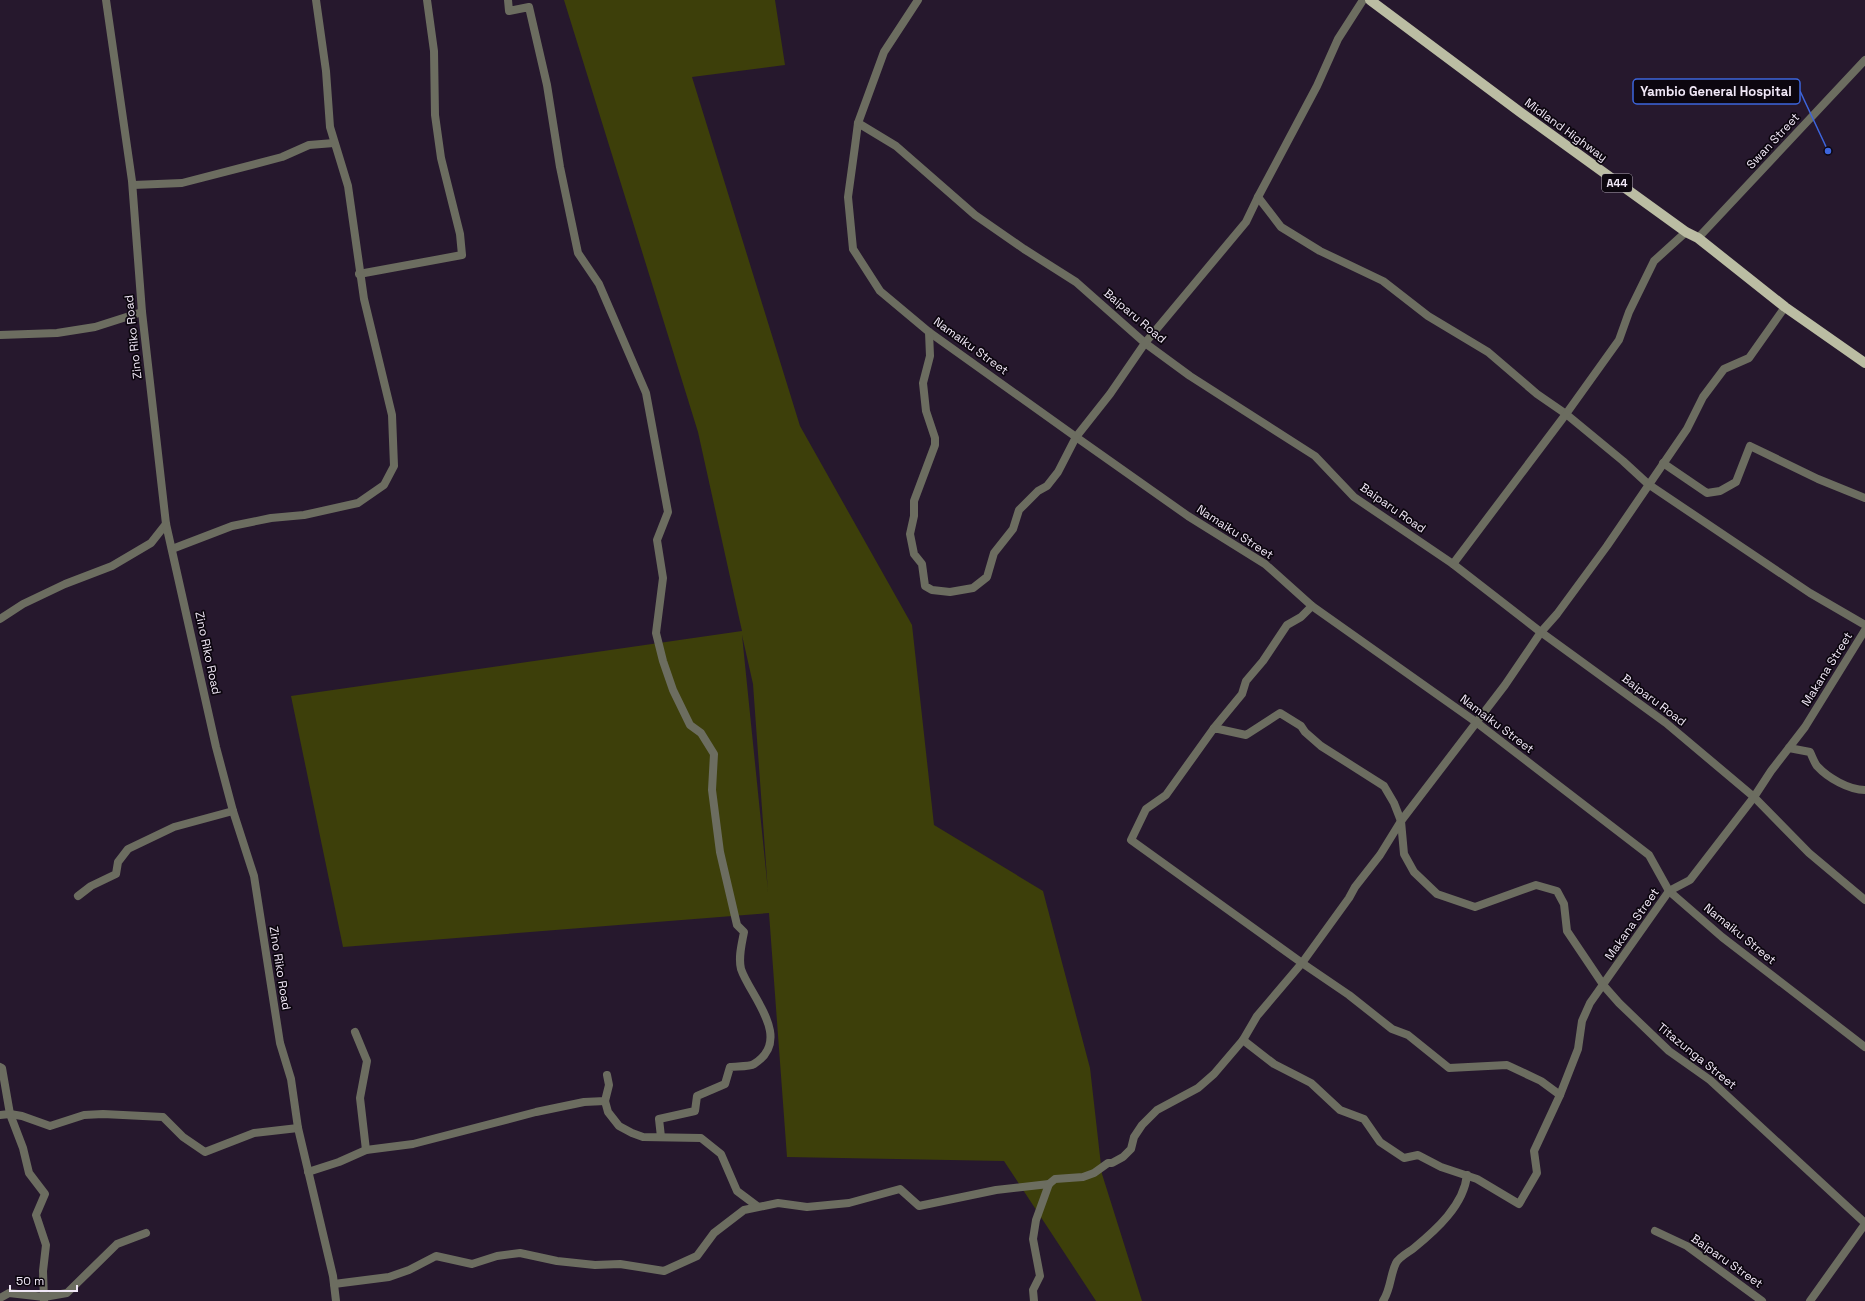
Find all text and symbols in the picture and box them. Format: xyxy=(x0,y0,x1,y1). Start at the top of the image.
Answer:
callout: Yambio General Hospital xyxy=(1633,79,1800,104)
text: Yambio General Hospital xyxy=(1640,83,1792,100)
street label: Midland Highway xyxy=(1521,95,1611,165)
street label: Swan Street xyxy=(1743,110,1803,172)
road number: A44 xyxy=(1602,174,1632,192)
street label: Baiparu Road xyxy=(1100,285,1170,347)
street label: Zino Riko Road xyxy=(121,294,145,380)
street label: Namaiku Street xyxy=(930,313,1012,379)
street label: Baiparu Road xyxy=(1357,479,1429,537)
street label: Namaiku Street xyxy=(1193,501,1277,563)
street label: Zino Riko Road xyxy=(191,610,225,696)
street label: Makana Street xyxy=(1798,629,1856,709)
street label: Baiparu Road xyxy=(1619,670,1689,730)
street label: Namaiku Street xyxy=(1457,691,1537,757)
street label: Makana Street xyxy=(1601,885,1663,963)
street label: Namaiku Street xyxy=(1701,900,1779,968)
street label: Zino Riko Road xyxy=(266,925,294,1011)
street label: Titazunga Street xyxy=(1654,1019,1740,1093)
street label: Baiparu Street xyxy=(1688,1230,1766,1292)
scale bar xyxy=(10,1267,77,1293)
text: 50 m xyxy=(16,1273,44,1289)

